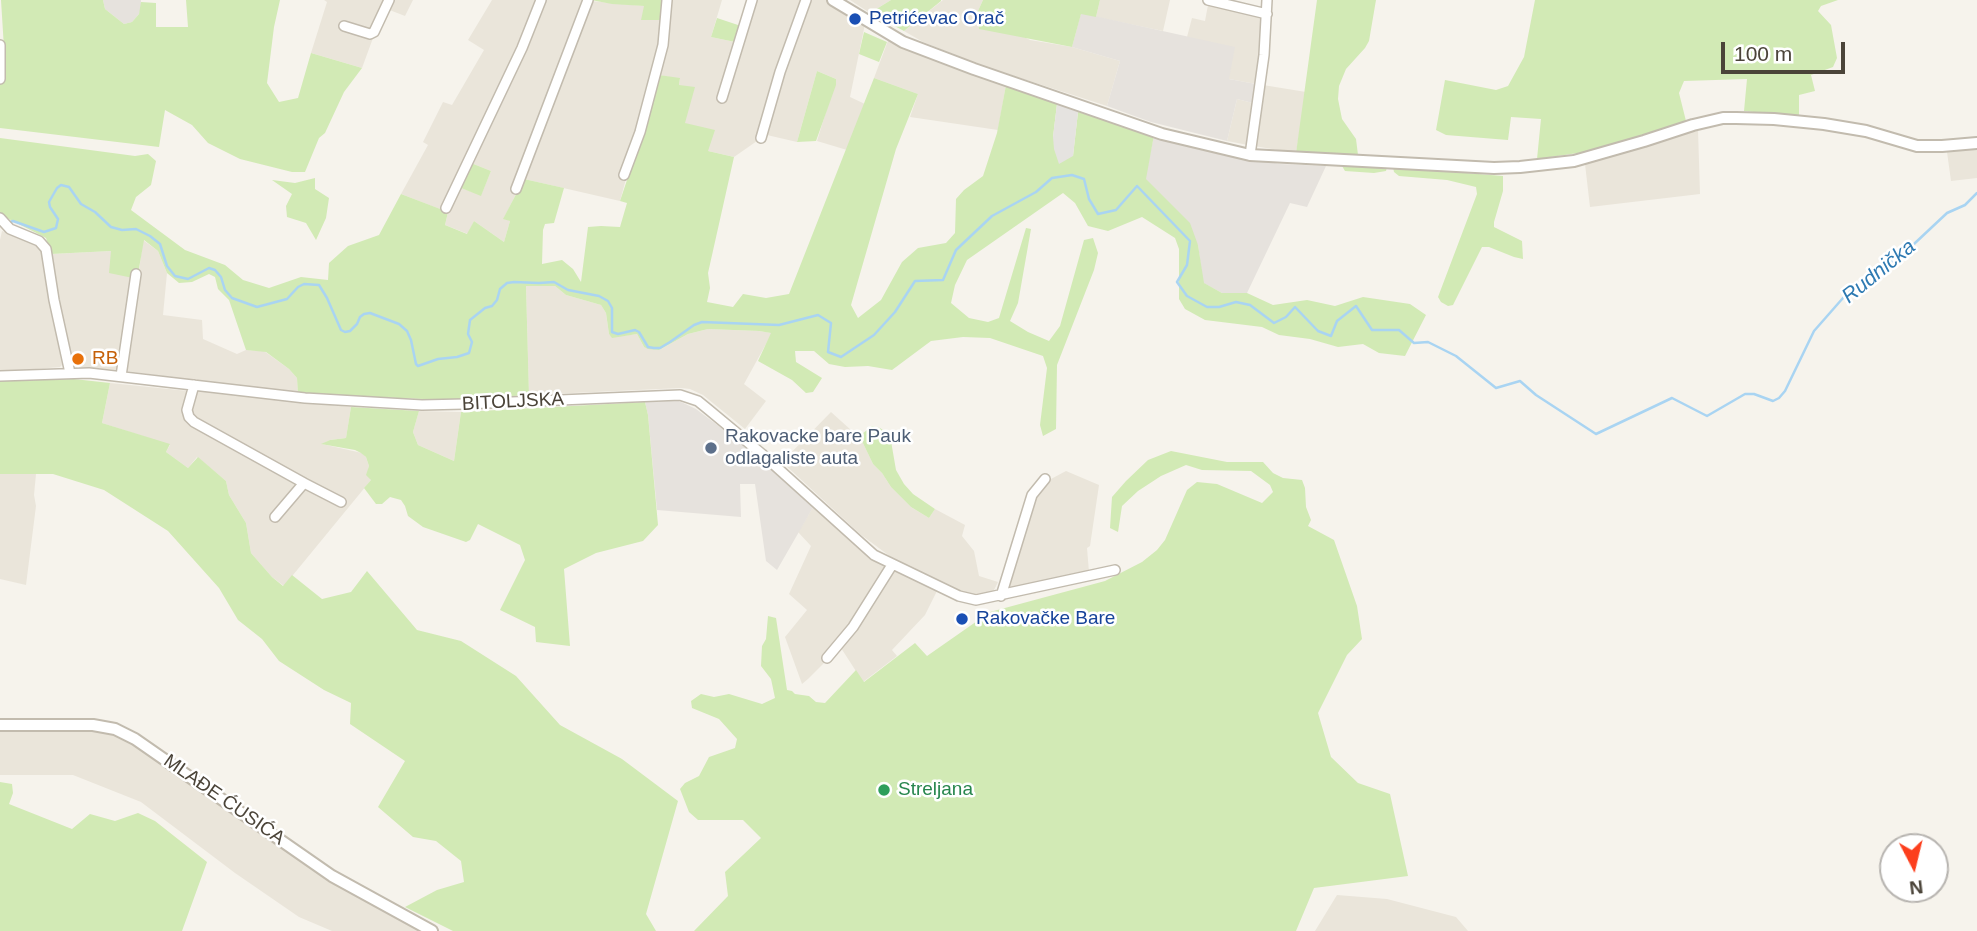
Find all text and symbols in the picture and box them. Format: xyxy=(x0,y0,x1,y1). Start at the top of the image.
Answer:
place label: Petrićevac Orač xyxy=(869,8,1004,30)
marker: Petrićevac Orač xyxy=(847,11,863,27)
scale bar xyxy=(1725,28,1849,72)
text: 100 m xyxy=(1734,42,1792,65)
water label: Rudnička xyxy=(1837,235,1921,309)
place label: RB xyxy=(92,348,118,370)
marker: RB xyxy=(70,351,86,367)
street label: BITOLJSKA xyxy=(461,388,565,416)
place label: Rakovacke bare Pauk odlagaliste auta xyxy=(725,426,911,470)
marker: Rakovacke bare Pauk odlagaliste auta xyxy=(703,440,719,456)
place label: Rakovačke Bare xyxy=(976,608,1115,630)
marker: Rakovačke Bare xyxy=(954,611,970,627)
street label: MLAĐE ĆUSIĆA xyxy=(159,750,289,850)
place label: Streljana xyxy=(898,779,973,801)
marker: Streljana xyxy=(876,782,892,798)
north arrow xyxy=(1879,833,1949,903)
text: N xyxy=(1908,876,1924,899)

